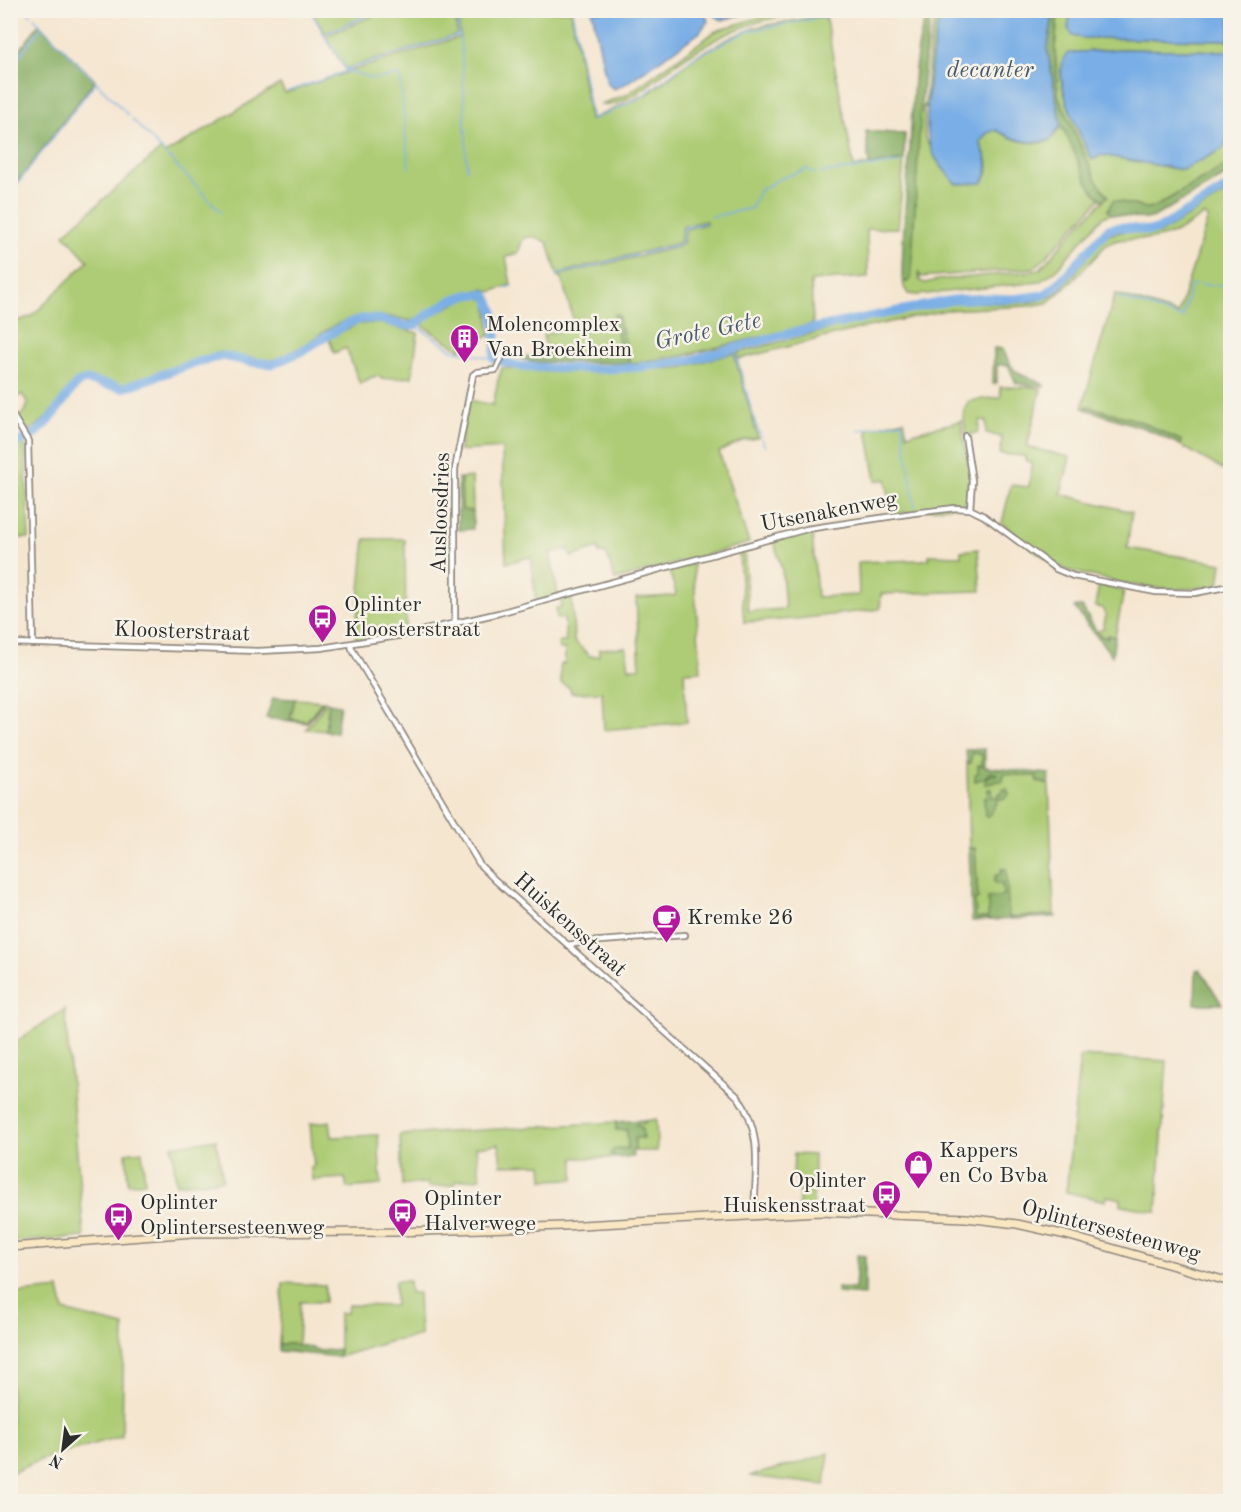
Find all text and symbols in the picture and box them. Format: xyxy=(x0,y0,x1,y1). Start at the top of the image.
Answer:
water label: decanter xyxy=(946,59,1034,83)
water label: Grote Gete xyxy=(652,309,764,355)
place label: Molencomplex Van Broekheim xyxy=(486,314,632,361)
building icon: Molencomplex Van Broekheim xyxy=(449,322,481,364)
street label: Ausloosdries xyxy=(428,452,454,574)
street label: Utsenakenweg xyxy=(759,488,899,536)
place label: Oplinter Kloosterstraat xyxy=(344,594,481,641)
bus stop icon: Oplinter Kloosterstraat xyxy=(307,602,339,644)
street label: Kloosterstraat xyxy=(113,619,251,645)
street label: Huiskensstraat xyxy=(509,869,631,981)
cafe icon: Kremke 26 xyxy=(650,902,682,944)
place label: Kremke 26 xyxy=(687,907,793,929)
place label: Kappers en Co Bvba xyxy=(939,1140,1048,1187)
shop icon: Kappers en Co Bvba xyxy=(902,1148,934,1190)
place label: Oplinter Huiskensstraat xyxy=(723,1170,866,1217)
bus stop icon: Oplinter Huiskensstraat xyxy=(871,1178,903,1220)
place label: Oplinter Halverwege xyxy=(424,1188,536,1235)
place label: Oplinter Oplintersesteenweg xyxy=(140,1192,325,1239)
bus stop icon: Oplinter Halverwege xyxy=(387,1196,419,1238)
street label: Oplintersesteenweg xyxy=(1019,1197,1203,1266)
bus stop icon: Oplinter Oplintersesteenweg xyxy=(103,1200,135,1242)
north arrow xyxy=(33,1419,93,1479)
text: N xyxy=(47,1450,66,1470)

